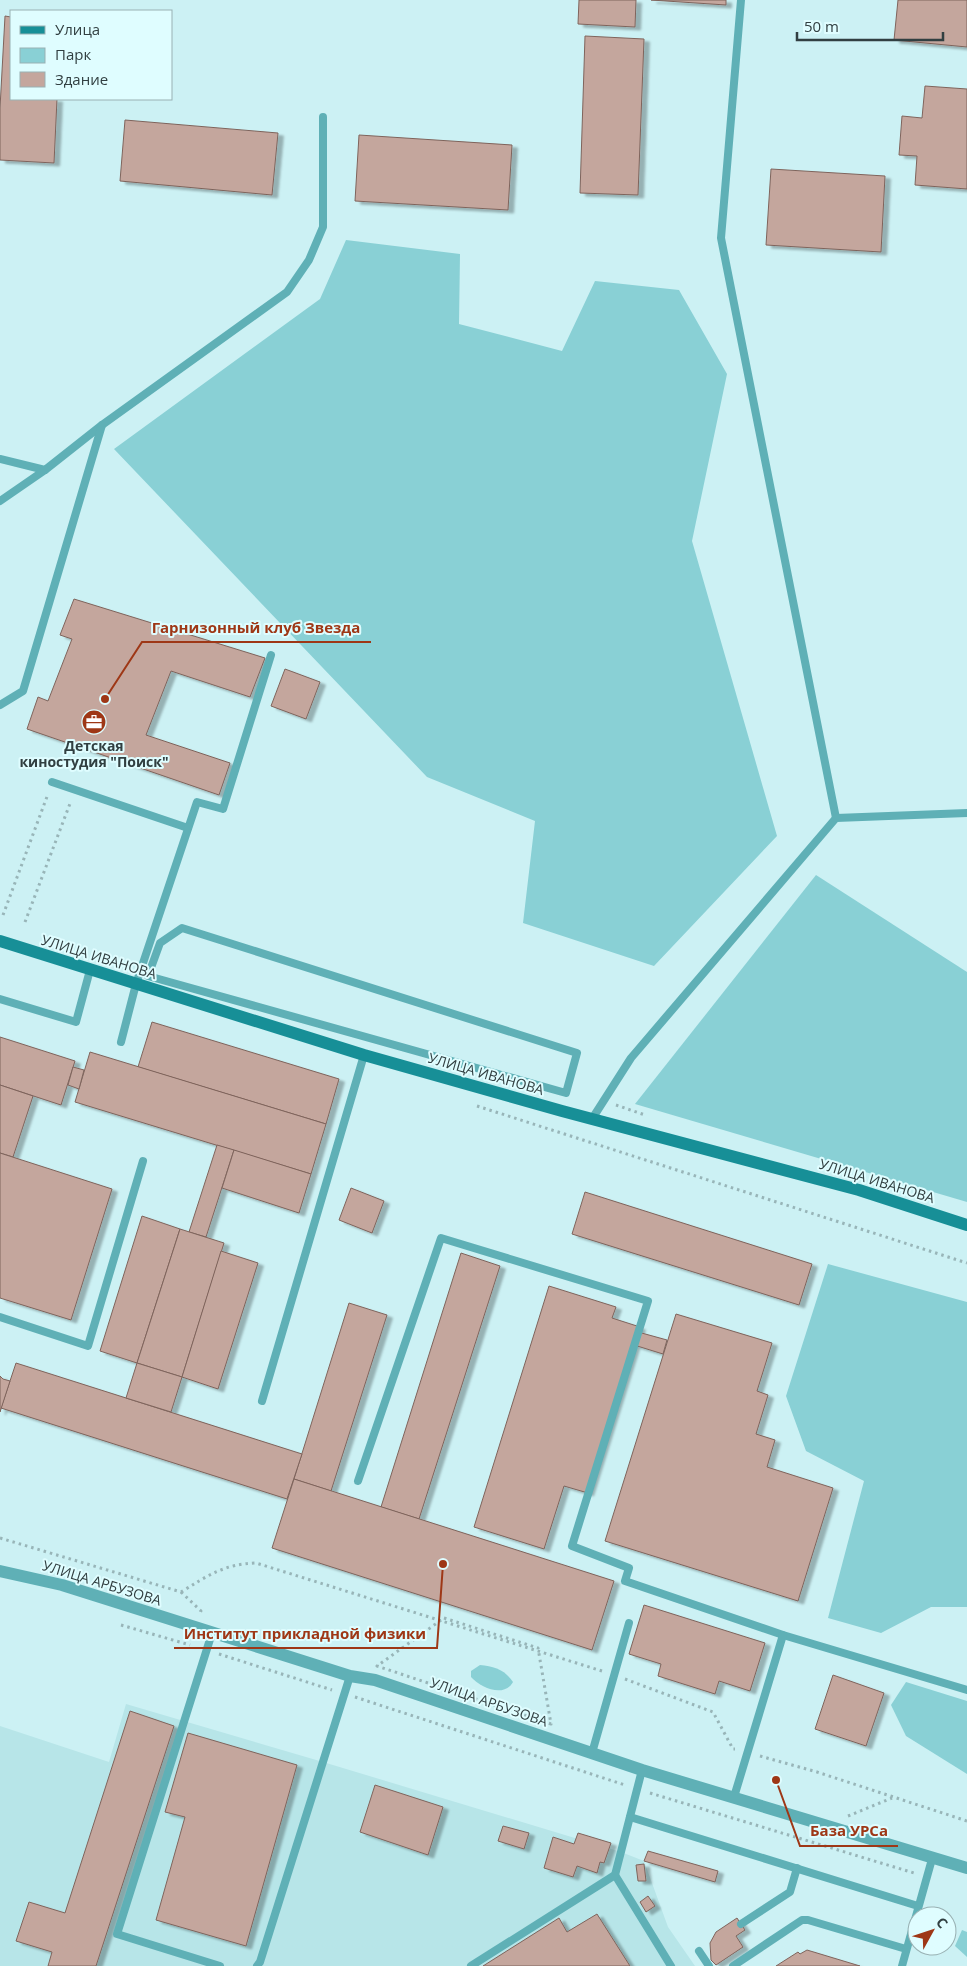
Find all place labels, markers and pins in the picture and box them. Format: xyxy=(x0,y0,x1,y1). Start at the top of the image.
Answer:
callout: Гарнизонный клуб Звезда xyxy=(142,612,371,642)
office icon: Детская киностудия "Поиск" xyxy=(81,709,107,735)
place label: Детская киностудия "Поиск" xyxy=(19,736,169,771)
callout: Институт прикладной физики xyxy=(174,1618,437,1648)
callout: База УРСа xyxy=(800,1816,898,1846)

